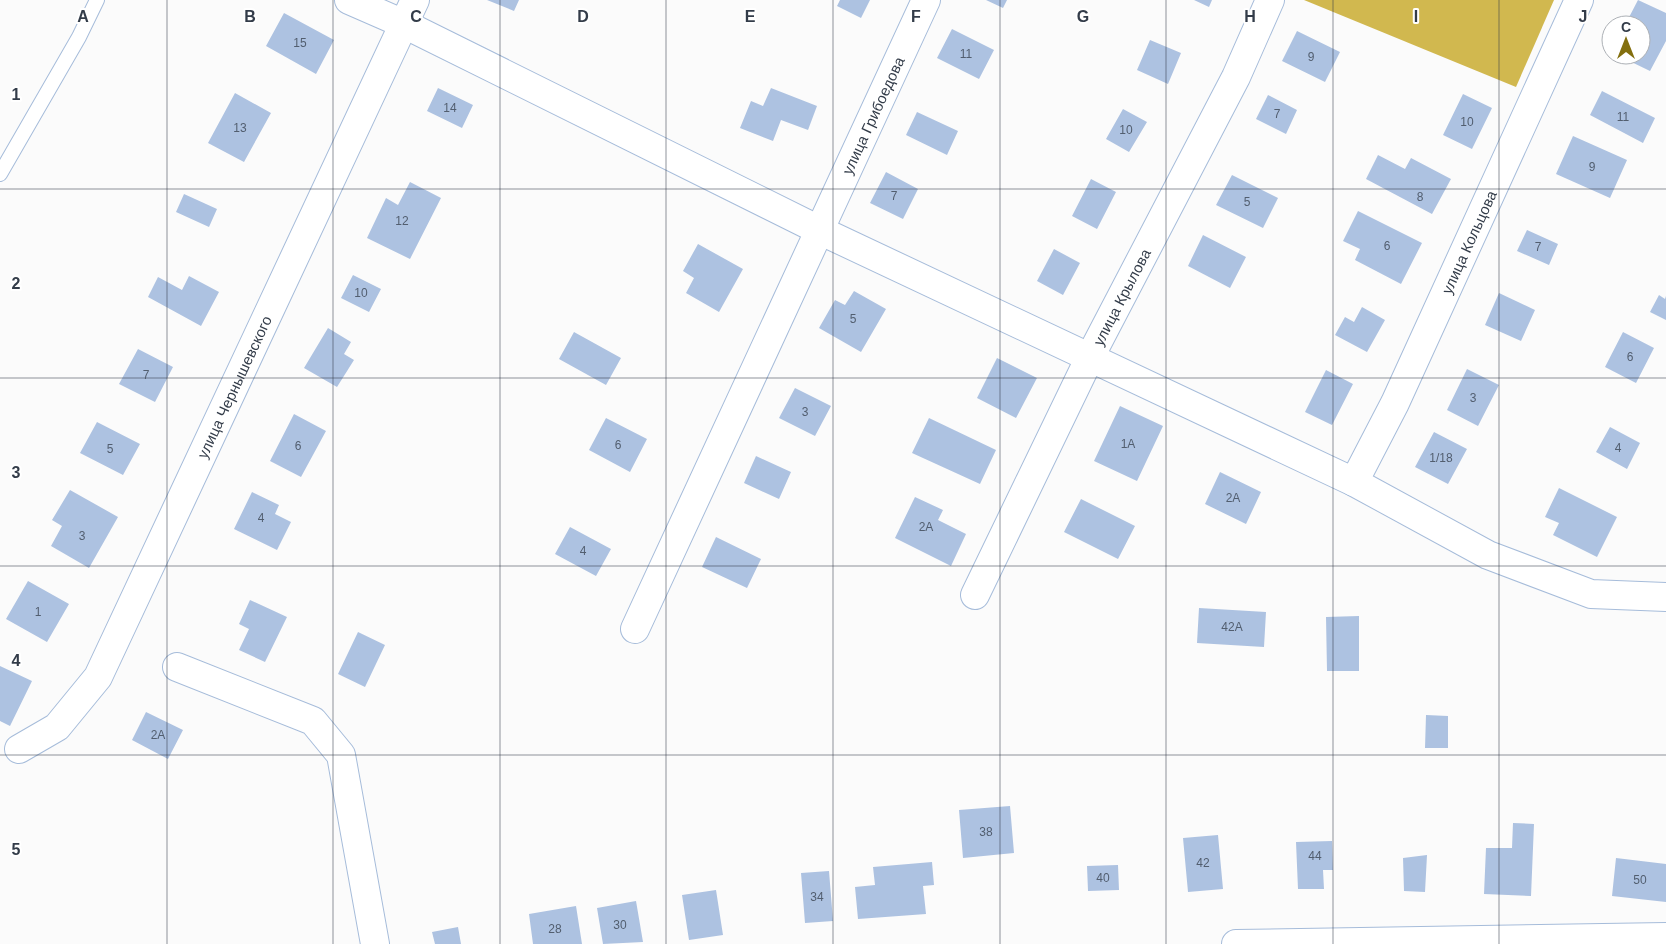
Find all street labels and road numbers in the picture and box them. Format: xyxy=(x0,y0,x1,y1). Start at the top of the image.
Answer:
street label: улица Грибоедова xyxy=(838,53,907,177)
street label: улица Кольцова xyxy=(1438,187,1500,296)
street label: улица Крылова xyxy=(1089,245,1154,348)
street label: улица Чернышевского xyxy=(193,313,275,461)

